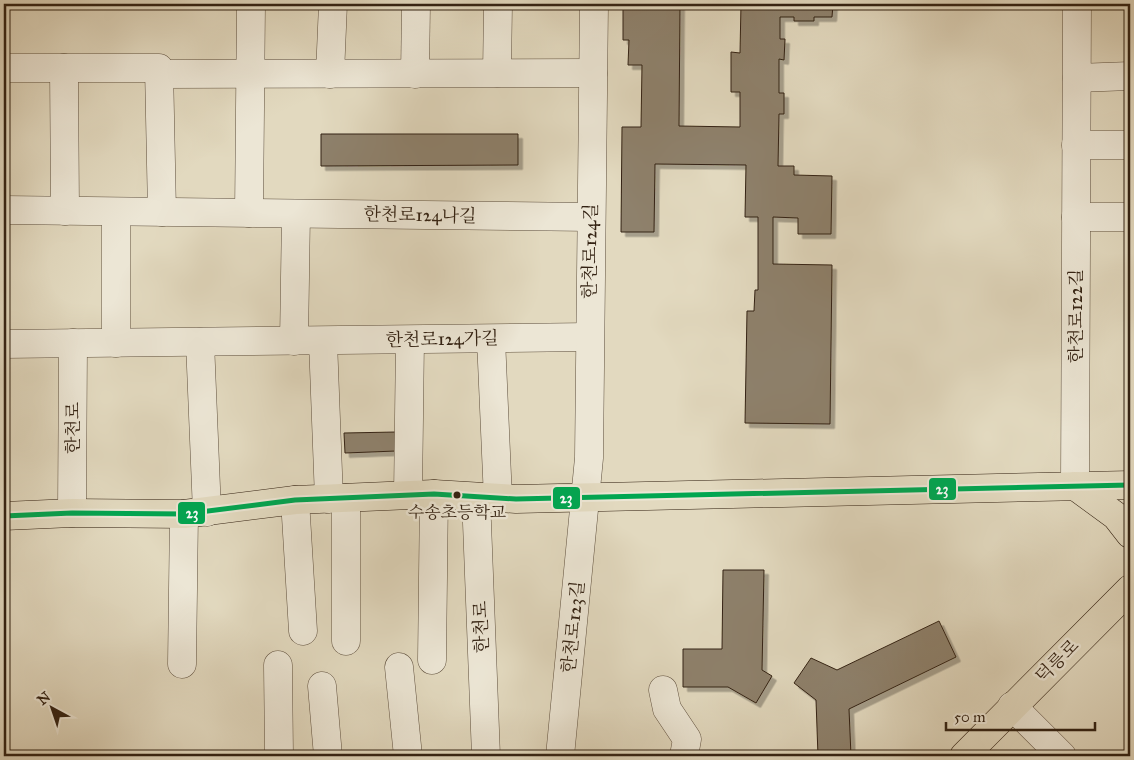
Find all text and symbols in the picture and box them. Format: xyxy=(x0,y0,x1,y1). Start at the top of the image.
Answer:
street label: 한천로124나길 xyxy=(363,203,477,227)
street label: 한천로124길 xyxy=(578,203,602,299)
street label: 한천로122길 xyxy=(1065,269,1087,363)
street label: 한천로124가길 xyxy=(385,327,499,351)
street label: 한천로 xyxy=(62,402,84,454)
line badge: 23 xyxy=(928,477,957,501)
text: 23 xyxy=(936,481,949,499)
line badge: 23 xyxy=(552,486,581,510)
marker: 수송초등학교 xyxy=(452,490,462,500)
text: 23 xyxy=(560,490,573,508)
line badge: 23 xyxy=(177,501,206,525)
place label: 수송초등학교 xyxy=(408,502,507,523)
text: 23 xyxy=(186,505,199,523)
street label: 한천로123길 xyxy=(557,580,589,674)
street label: 한천로 xyxy=(469,601,493,653)
street label: 덕릉로 xyxy=(1031,635,1083,687)
north arrow xyxy=(28,682,78,732)
text: N xyxy=(34,688,54,709)
scale bar xyxy=(946,700,1095,732)
text: 50 m xyxy=(954,708,986,726)

